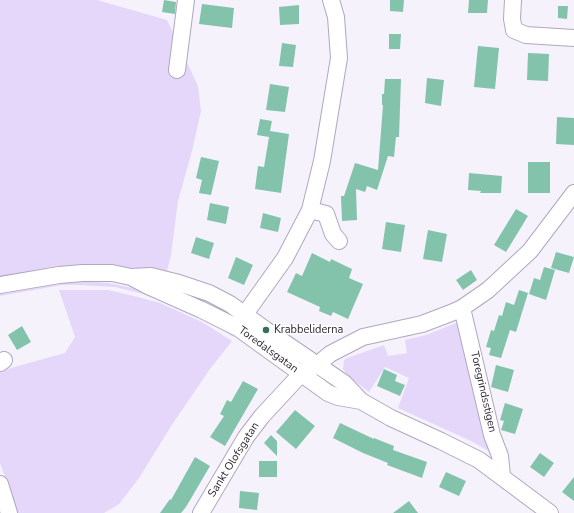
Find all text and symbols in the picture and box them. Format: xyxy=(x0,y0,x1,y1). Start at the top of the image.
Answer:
place label: Krabbeliderna xyxy=(274,323,343,337)
street label: Toredalsgatan xyxy=(236,324,300,376)
marker: Krabbeliderna xyxy=(261,325,271,335)
street label: Toregrindsstigen xyxy=(467,350,499,434)
street label: Sankt Olofsgatan xyxy=(206,420,262,500)

